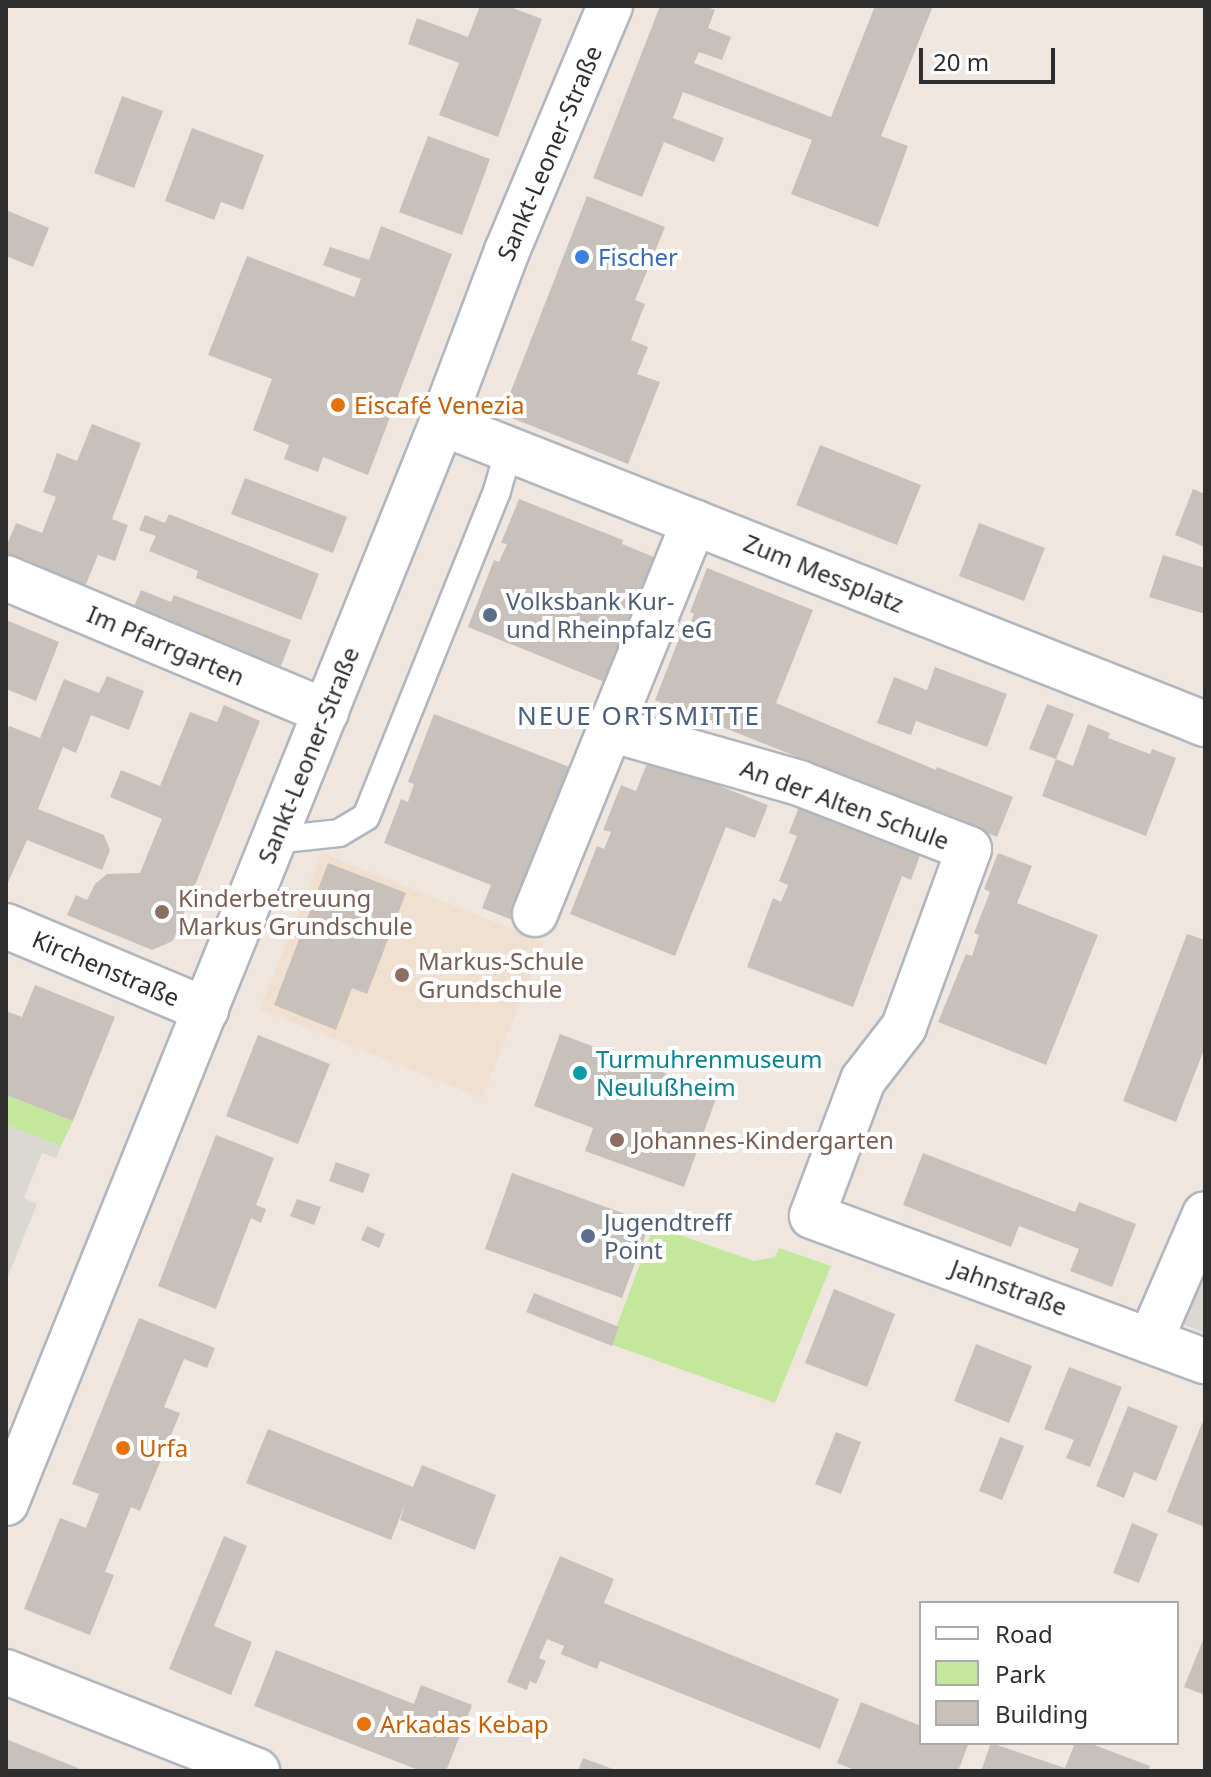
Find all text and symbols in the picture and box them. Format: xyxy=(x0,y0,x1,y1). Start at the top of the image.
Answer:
scale bar xyxy=(923,32,1059,82)
street label: Sankt-Leoner-Straße xyxy=(491,41,607,265)
text: 20 m xyxy=(933,45,989,78)
place label: Fischer xyxy=(598,243,678,271)
marker: Fischer xyxy=(573,248,591,266)
place label: Eiscafé Venezia xyxy=(354,391,525,419)
marker: Eiscafé Venezia xyxy=(329,396,347,414)
street label: Zum Messplatz xyxy=(740,528,908,618)
place label: Volksbank Kur- und Rheinpfalz eG xyxy=(506,587,712,643)
street label: Im Pfarrgarten xyxy=(83,599,249,691)
marker: Volksbank Kur- und Rheinpfalz eG xyxy=(481,606,499,624)
street label: Sankt-Leoner-Straße xyxy=(251,643,365,867)
district label: NEUE ORTSMITTE xyxy=(517,700,761,732)
street label: An der Alten Schule xyxy=(737,753,953,855)
place label: Kinderbetreuung Markus Grundschule xyxy=(178,884,413,940)
marker: Kinderbetreuung Markus Grundschule xyxy=(153,903,171,921)
street label: Kirchenstraße xyxy=(28,924,184,1012)
place label: Markus-Schule Grundschule xyxy=(418,947,584,1003)
marker: Markus-Schule Grundschule xyxy=(393,966,411,984)
place label: Turmuhrenmuseum Neulußheim xyxy=(596,1045,822,1101)
marker: Turmuhrenmuseum Neulußheim xyxy=(571,1064,589,1082)
place label: Johannes-Kindergarten xyxy=(633,1126,894,1154)
marker: Johannes-Kindergarten xyxy=(608,1131,626,1149)
place label: Jugendtreff Point xyxy=(604,1208,731,1264)
marker: Jugendtreff Point xyxy=(579,1227,597,1245)
street label: Jahnstraße xyxy=(947,1253,1071,1321)
place label: Urfa xyxy=(139,1434,188,1462)
marker: Urfa xyxy=(114,1439,132,1457)
legend xyxy=(919,1601,1179,1745)
text: Road xyxy=(995,1617,1053,1650)
text: Park xyxy=(995,1657,1046,1690)
text: Building xyxy=(995,1697,1088,1730)
place label: Arkadas Kebap xyxy=(380,1710,549,1738)
marker: Arkadas Kebap xyxy=(355,1715,373,1733)

